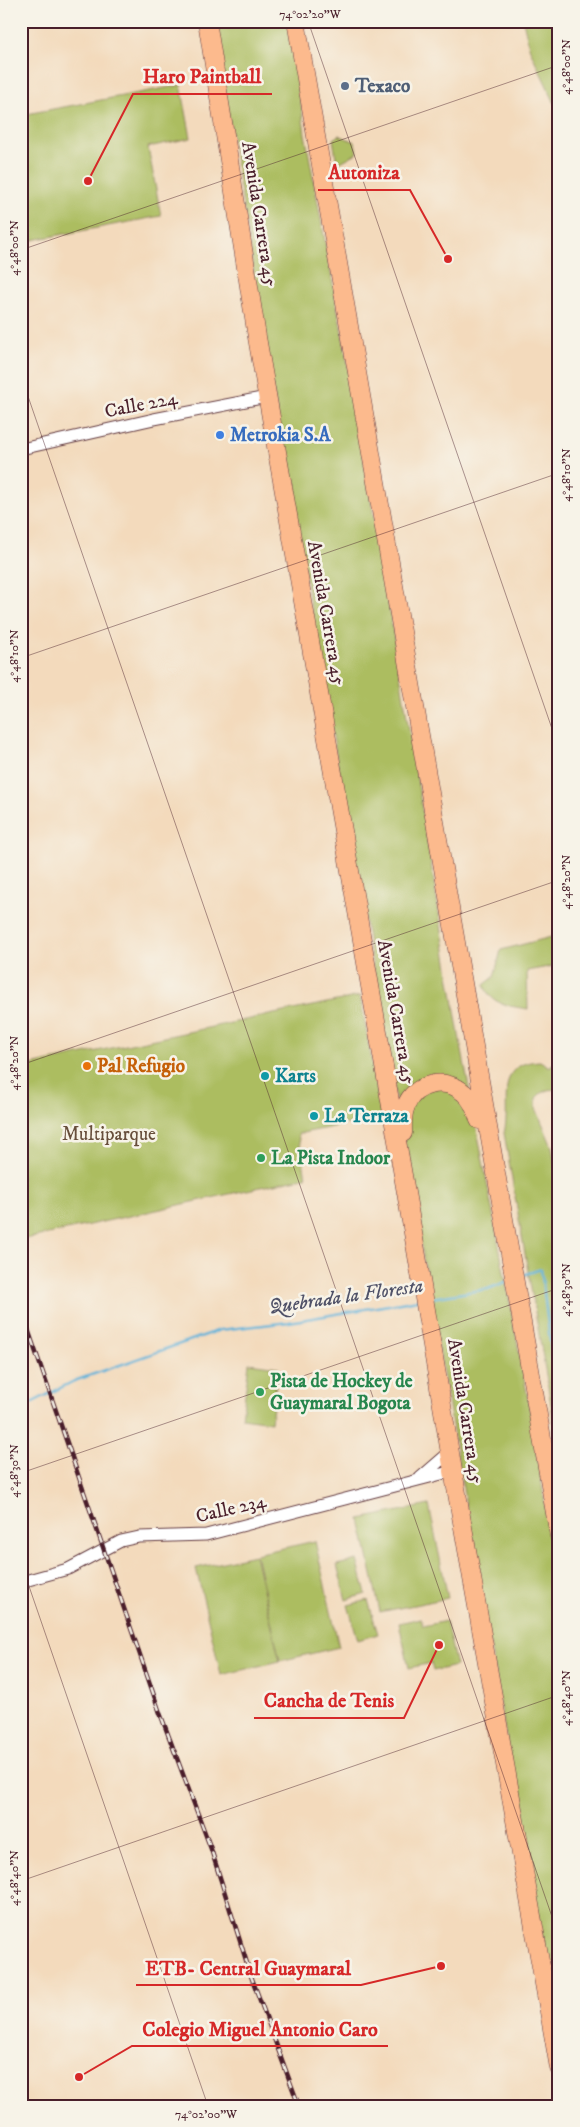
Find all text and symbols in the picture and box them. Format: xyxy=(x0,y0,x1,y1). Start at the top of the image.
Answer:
text: 74°02'20"W xyxy=(279,7,342,22)
text: 4°48'00"N xyxy=(559,39,574,95)
callout: Haro Paintball xyxy=(133,59,272,94)
text: Haro Paintball xyxy=(143,65,262,90)
place label: Texaco xyxy=(354,75,410,98)
marker: Texaco xyxy=(339,80,351,92)
street label: Avenida Carrera 45 xyxy=(236,140,282,289)
callout: Autoniza xyxy=(318,155,410,190)
text: Autoniza xyxy=(327,161,400,186)
text: 4°48'00"N xyxy=(7,220,22,276)
street label: Calle 224 xyxy=(103,386,180,423)
place label: Metrokia S.A xyxy=(230,424,332,447)
marker: Metrokia S.A xyxy=(214,429,226,441)
text: 4°48'10"N xyxy=(559,448,574,502)
street label: Avenida Carrera 45 xyxy=(302,539,350,688)
text: 4°48'10"N xyxy=(7,629,22,683)
text: 4°48'20"N xyxy=(559,854,574,909)
street label: Avenida Carrera 45 xyxy=(372,938,420,1087)
text: 4°48'20"N xyxy=(7,1035,22,1090)
place label: Pal Refugio xyxy=(97,1055,185,1078)
marker: Pal Refugio xyxy=(81,1060,93,1072)
place label: Karts xyxy=(275,1065,317,1088)
marker: Karts xyxy=(259,1070,271,1082)
place label: La Terraza xyxy=(324,1105,410,1128)
marker: La Terraza xyxy=(308,1110,320,1122)
park label: Multiparque xyxy=(62,1123,156,1147)
place label: La Pista Indoor xyxy=(271,1147,391,1170)
marker: La Pista Indoor xyxy=(255,1152,267,1164)
text: 4°48'30"N xyxy=(559,1263,574,1317)
water label: Quebrada la Floresta xyxy=(267,1274,425,1320)
street label: Avenida Carrera 45 xyxy=(442,1337,488,1486)
place label: Pista de Hockey de Guaymaral Bogota xyxy=(270,1370,413,1415)
marker: Pista de Hockey de Guaymaral Bogota xyxy=(254,1386,266,1398)
text: 4°48'30"N xyxy=(7,1444,22,1498)
street label: Calle 234 xyxy=(194,1490,269,1528)
text: 4°48'40"N xyxy=(559,1670,574,1726)
callout: Cancha de Tenis xyxy=(254,1683,404,1718)
text: Cancha de Tenis xyxy=(264,1689,394,1714)
text: 4°48'40"N xyxy=(7,1850,22,1906)
callout: ETB- Central Guaymaral xyxy=(136,1950,361,1985)
text: ETB- Central Guaymaral xyxy=(145,1957,352,1982)
callout: Colegio Miguel Antonio Caro xyxy=(132,2011,388,2046)
text: Colegio Miguel Antonio Caro xyxy=(142,2018,378,2043)
text: 74°02'00"W xyxy=(175,2107,238,2122)

